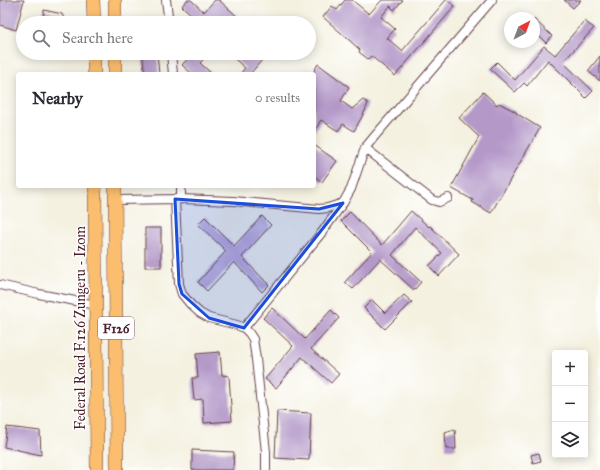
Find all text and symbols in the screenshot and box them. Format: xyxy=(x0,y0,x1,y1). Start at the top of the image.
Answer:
north arrow xyxy=(504,12,540,48)
search box xyxy=(16,16,316,60)
icon: search xyxy=(30,27,52,49)
text: Search here xyxy=(62,29,133,47)
text: Nearby xyxy=(32,88,83,109)
text: 0 results xyxy=(255,90,300,106)
street label: Federal Road F.126 Zungeru - Izom xyxy=(72,226,89,430)
road number: F126 xyxy=(98,317,134,339)
map controls xyxy=(552,350,588,458)
button: + xyxy=(552,350,588,386)
button: − xyxy=(552,386,588,422)
button: layers xyxy=(552,422,588,458)

